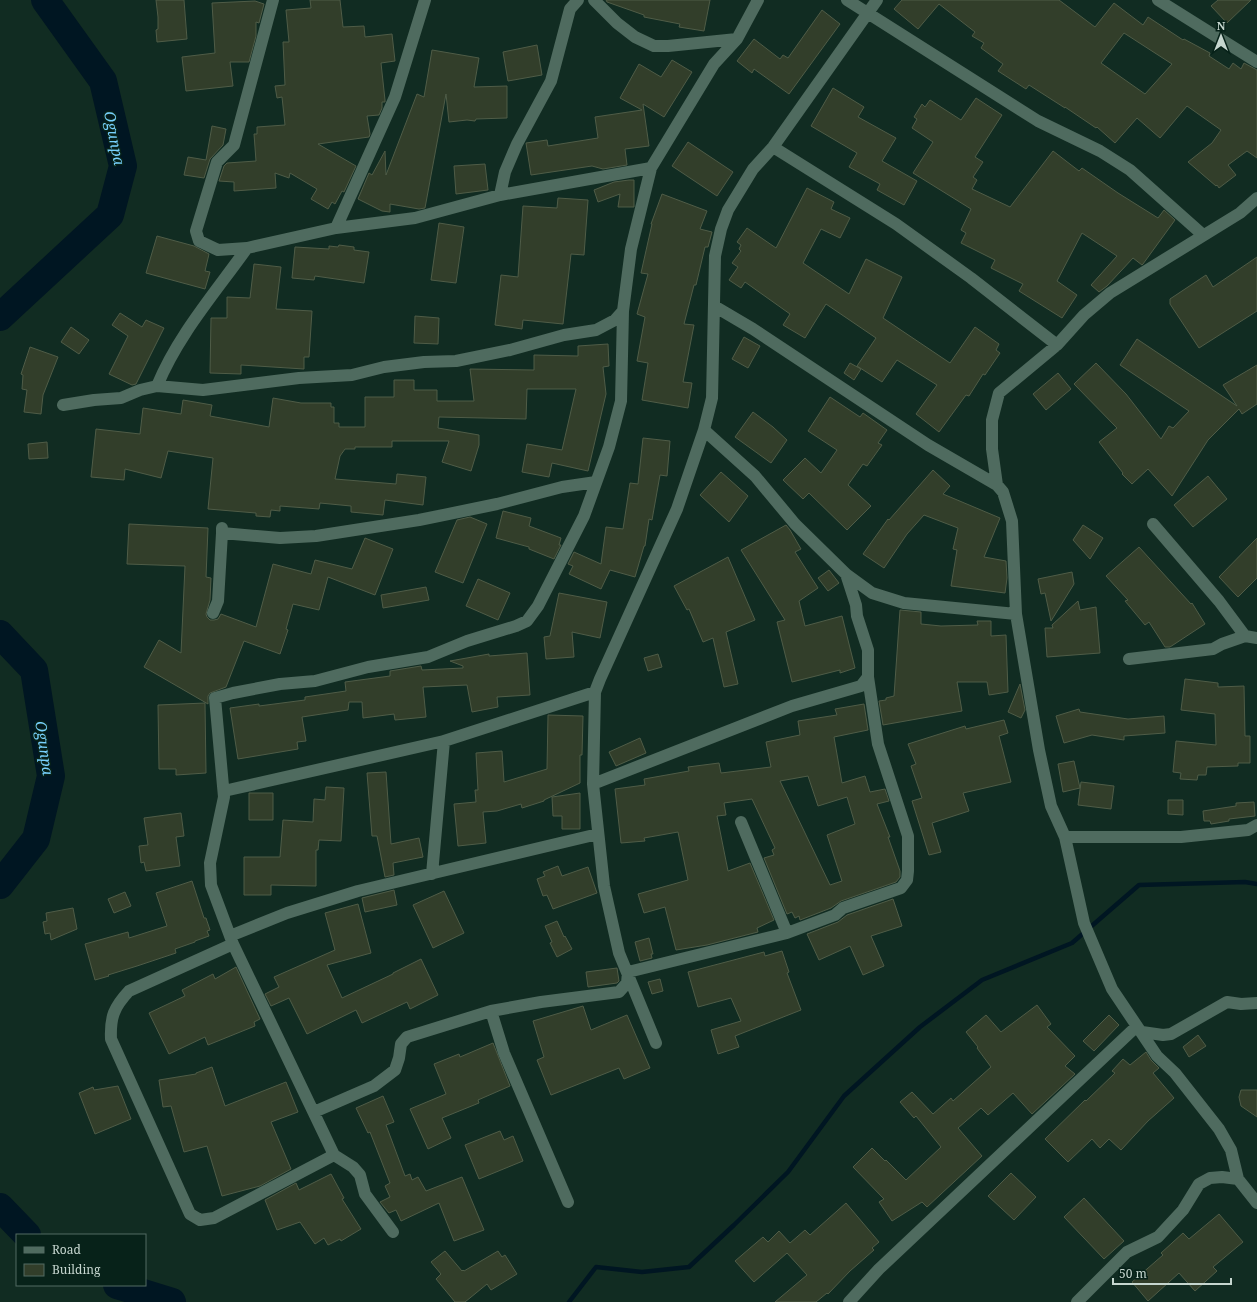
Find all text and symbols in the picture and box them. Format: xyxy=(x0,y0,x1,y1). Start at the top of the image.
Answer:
north arrow xyxy=(1201,16,1241,56)
text: N xyxy=(1217,18,1226,33)
water label: Ogunpa xyxy=(100,109,130,167)
water label: Ogunpa xyxy=(31,719,59,777)
legend xyxy=(16,1234,146,1286)
text: Road xyxy=(52,1241,82,1258)
scale bar xyxy=(1113,1260,1231,1286)
text: Building xyxy=(52,1261,101,1278)
text: 50 m xyxy=(1119,1265,1147,1282)

